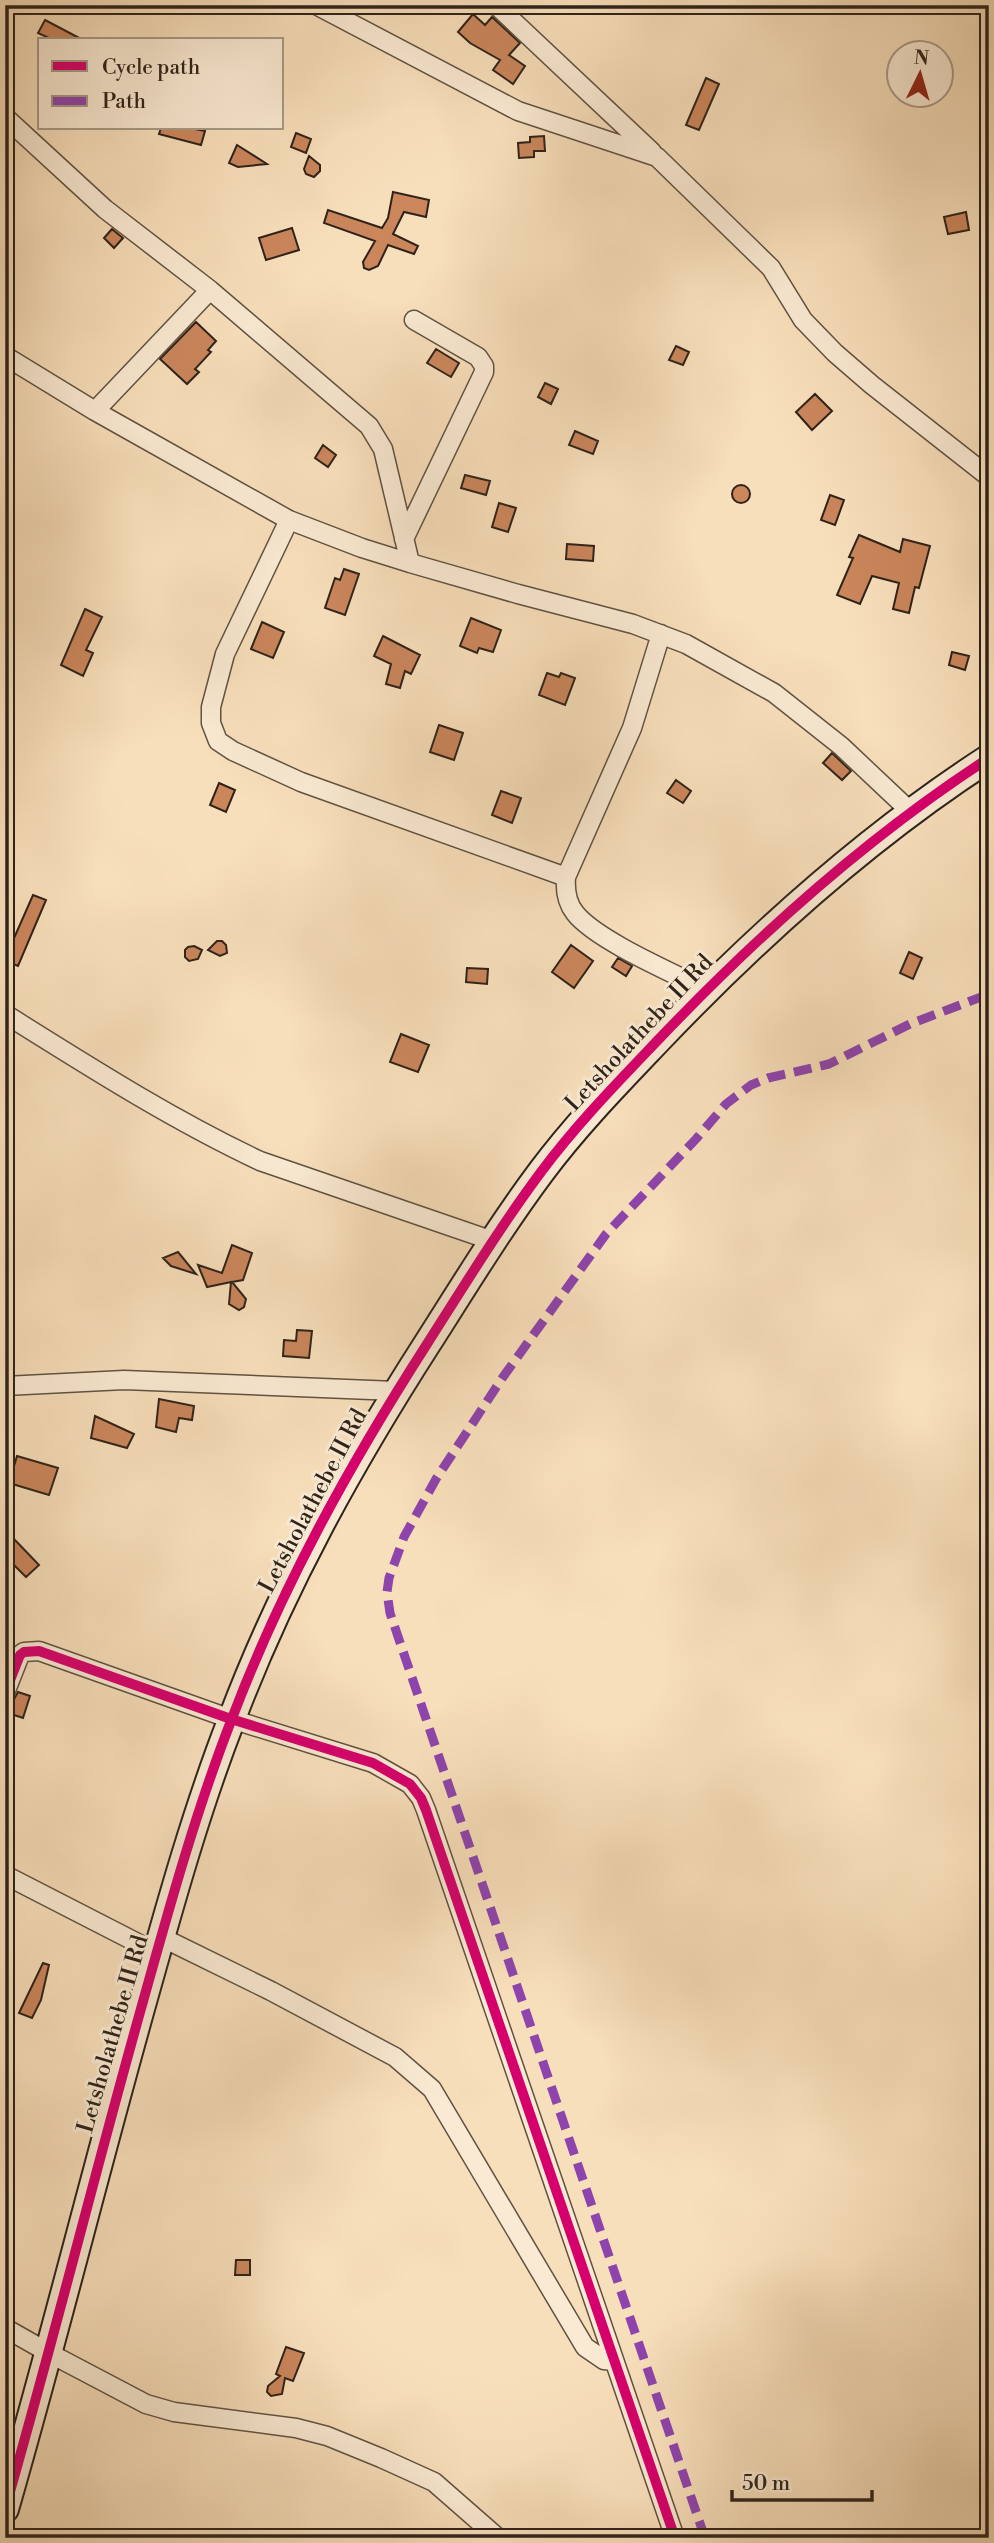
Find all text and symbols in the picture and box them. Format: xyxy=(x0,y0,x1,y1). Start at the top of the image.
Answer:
legend xyxy=(38,38,284,130)
north arrow xyxy=(886,38,956,108)
text: N xyxy=(913,45,930,71)
text: Cycle path xyxy=(102,55,201,81)
text: Path xyxy=(102,89,147,115)
street label: Letsholathebe II Rd xyxy=(559,949,719,1117)
street label: Letsholathebe II Rd xyxy=(253,1404,373,1598)
street label: Letsholathebe II Rd xyxy=(71,1932,155,2136)
scale bar xyxy=(732,2459,872,2503)
text: 50 m xyxy=(742,2471,790,2497)

